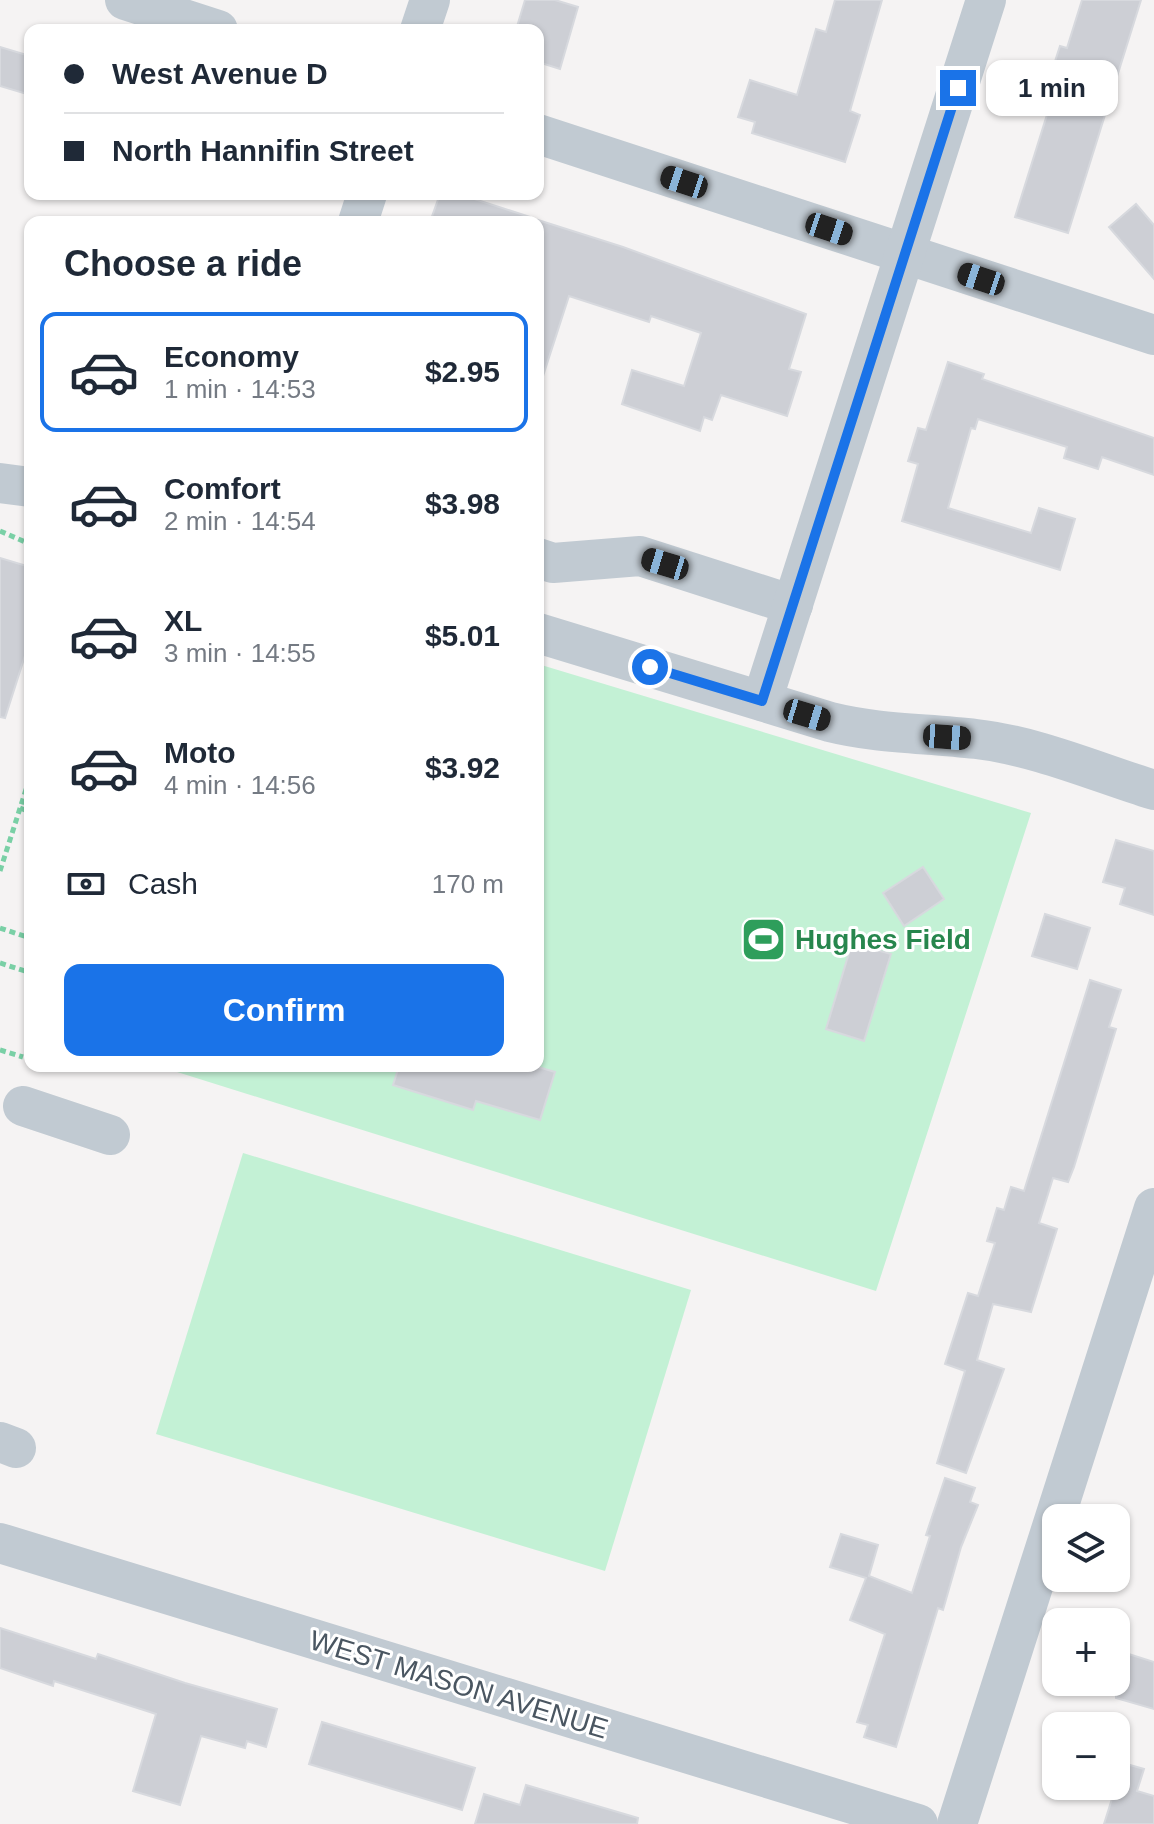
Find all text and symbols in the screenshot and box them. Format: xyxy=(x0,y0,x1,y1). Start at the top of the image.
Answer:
text: West Avenue D xyxy=(112,57,328,90)
callout: 1 min xyxy=(986,60,1118,116)
route end xyxy=(940,70,976,106)
text: 1 min xyxy=(1018,73,1086,103)
text: North Hannifin Street xyxy=(112,134,414,167)
car xyxy=(657,163,711,201)
car xyxy=(802,210,856,248)
text: Choose a ride xyxy=(64,243,302,284)
car xyxy=(954,260,1008,298)
icon: car xyxy=(68,336,140,408)
text: Economy xyxy=(164,340,299,373)
text: $2.95 xyxy=(425,355,500,388)
text: 1 min · 14:53 xyxy=(164,374,316,404)
icon: car xyxy=(68,468,140,540)
text: Comfort xyxy=(164,472,281,505)
text: $3.98 xyxy=(425,487,500,520)
text: 2 min · 14:54 xyxy=(164,506,316,536)
car xyxy=(639,546,691,582)
icon: car xyxy=(68,600,140,672)
text: XL xyxy=(164,604,202,637)
text: $5.01 xyxy=(425,619,500,652)
text: 3 min · 14:55 xyxy=(164,638,316,668)
route start xyxy=(632,649,668,685)
car xyxy=(781,697,833,733)
car xyxy=(922,723,972,751)
icon: car xyxy=(68,732,140,804)
text: Moto xyxy=(164,736,236,769)
text: $3.92 xyxy=(425,751,500,784)
text: 4 min · 14:56 xyxy=(164,770,316,800)
icon: cash xyxy=(64,862,108,906)
text: Cash xyxy=(128,867,198,900)
text: 170 m xyxy=(432,869,504,899)
sports icon: Hughes Field xyxy=(740,915,788,963)
place label: Hughes Field xyxy=(795,924,971,955)
button: Confirm xyxy=(64,964,504,1056)
map controls xyxy=(1042,1504,1130,1800)
button: layers xyxy=(1042,1504,1130,1592)
button: + xyxy=(1042,1608,1130,1696)
street label: WEST MASON AVENUE xyxy=(306,1624,612,1745)
button: − xyxy=(1042,1712,1130,1800)

